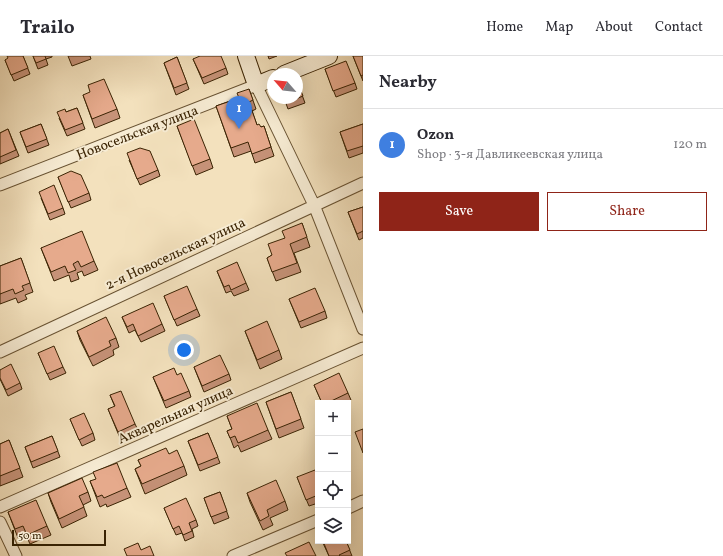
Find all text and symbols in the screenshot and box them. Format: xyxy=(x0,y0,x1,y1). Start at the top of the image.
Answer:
text: Trailo xyxy=(20,15,75,41)
text: Home xyxy=(486,18,523,37)
text: Map xyxy=(545,18,573,37)
text: About xyxy=(595,18,633,37)
text: Contact xyxy=(655,18,703,37)
north arrow xyxy=(267,68,303,104)
text: Nearby xyxy=(379,71,437,94)
pin: 1 xyxy=(226,96,252,129)
street label: Новосельская улица xyxy=(74,101,201,165)
text: Ozon xyxy=(417,125,454,146)
text: 1 xyxy=(389,136,395,154)
text: 120 m xyxy=(673,136,707,154)
text: Shop · 3-я Давликеевская улица xyxy=(417,146,603,164)
button: Save xyxy=(379,192,539,231)
button: Share xyxy=(547,192,707,231)
street label: 2-я Новосельская улица xyxy=(102,213,249,295)
your location xyxy=(174,340,194,360)
street label: Акварельная улица xyxy=(115,381,236,449)
map controls xyxy=(315,400,351,544)
button: + xyxy=(315,400,351,436)
button: − xyxy=(315,436,351,472)
button: locate xyxy=(315,472,351,508)
button: layers xyxy=(315,508,351,544)
scale bar xyxy=(12,528,106,547)
text: 50 m xyxy=(18,529,42,544)

